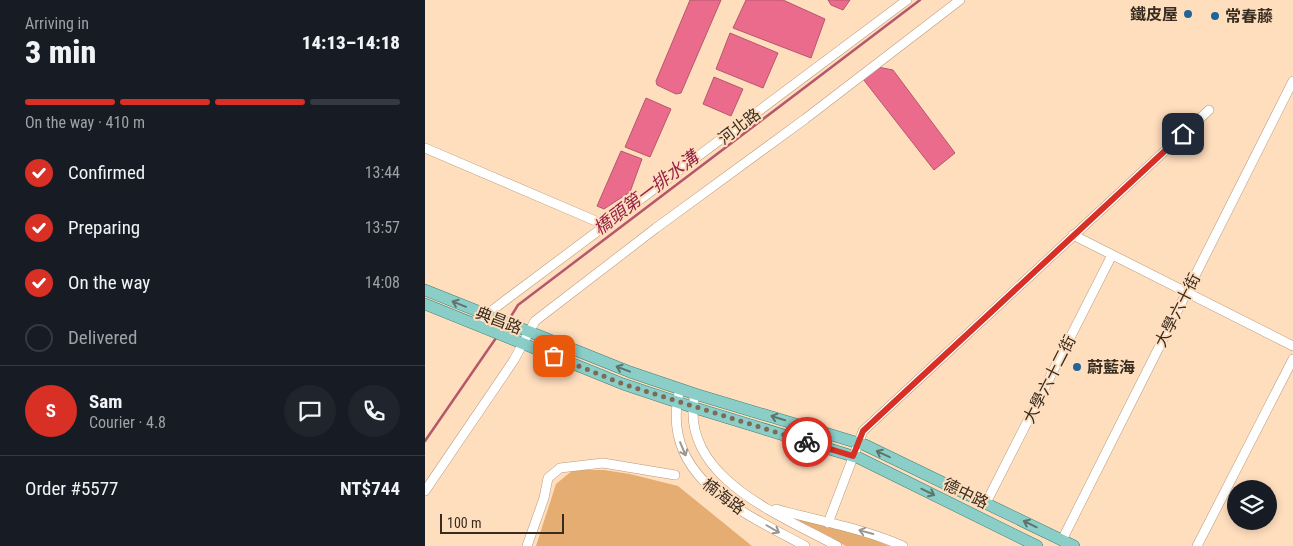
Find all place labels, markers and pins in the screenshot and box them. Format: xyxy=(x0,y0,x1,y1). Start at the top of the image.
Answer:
place label: 鐵皮屋 xyxy=(1130,5,1178,24)
place label: 常春藤 xyxy=(1225,7,1273,26)
marker: 鐵皮屋 xyxy=(1182,8,1194,20)
marker: 常春藤 xyxy=(1209,10,1221,22)
pin xyxy=(1162,113,1204,155)
pin xyxy=(533,335,575,377)
place label: 蔚藍海 xyxy=(1087,358,1135,377)
marker: 蔚藍海 xyxy=(1071,361,1083,373)

